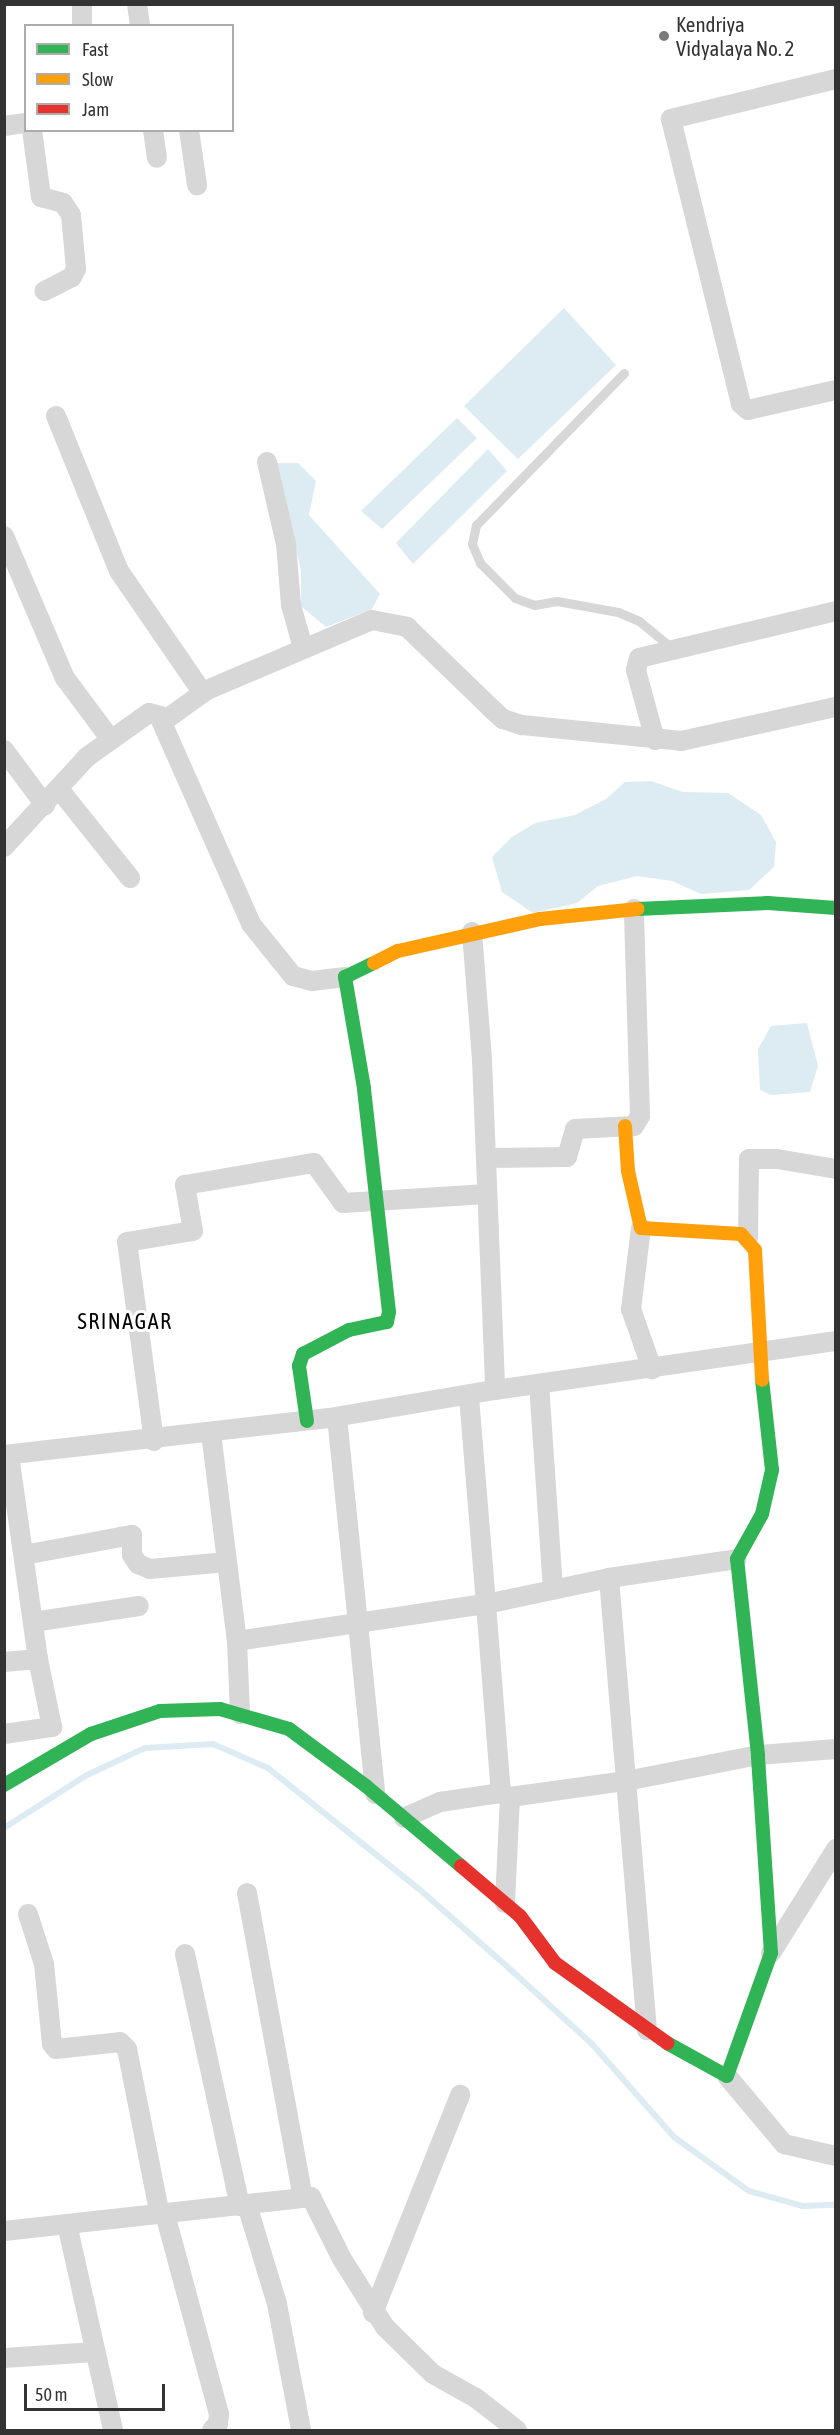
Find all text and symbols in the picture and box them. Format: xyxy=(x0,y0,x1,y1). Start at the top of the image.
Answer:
place label: Kendriya Vidyalaya No. 2 xyxy=(676,11,794,61)
legend xyxy=(24,24,234,132)
marker: Kendriya Vidyalaya No. 2 xyxy=(657,29,671,43)
text: Fast xyxy=(82,39,109,60)
text: Slow xyxy=(82,69,113,90)
text: Jam xyxy=(82,99,109,120)
district label: SRINAGAR xyxy=(77,1309,173,1335)
scale bar xyxy=(27,2372,168,2410)
text: 50 m xyxy=(35,2384,67,2405)

